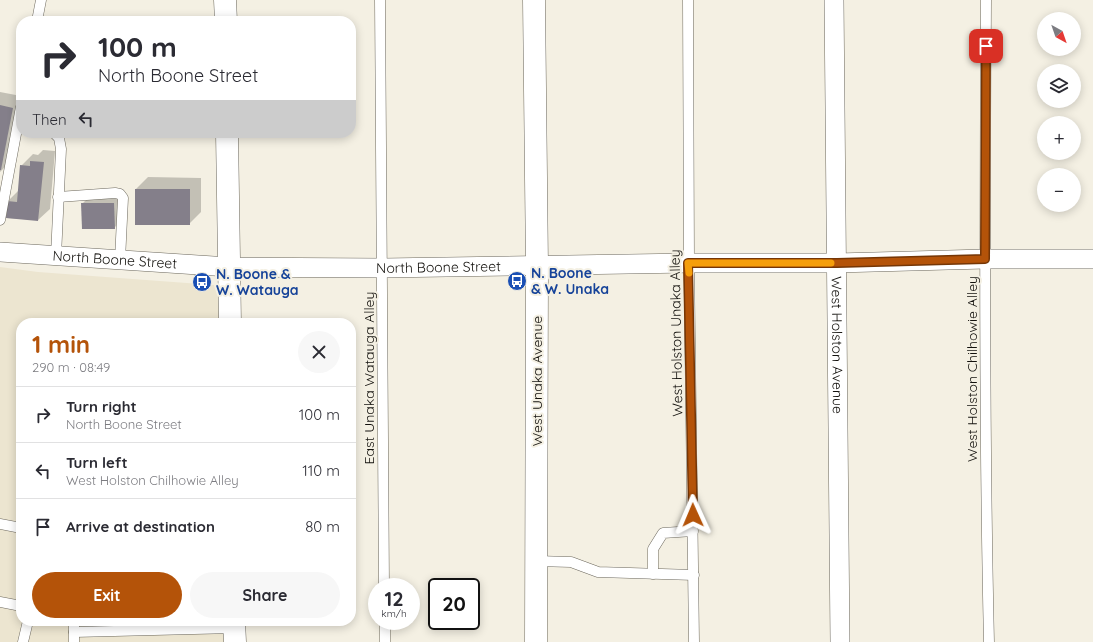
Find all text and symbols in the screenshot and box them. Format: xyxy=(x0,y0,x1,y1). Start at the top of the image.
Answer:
north arrow xyxy=(1037,12,1081,56)
map controls xyxy=(1037,12,1081,212)
text: 100 m xyxy=(98,29,177,64)
pin xyxy=(969,29,1003,63)
icon: right xyxy=(32,32,84,84)
icon: arrive xyxy=(975,35,997,57)
text: North Boone Street xyxy=(98,64,258,87)
button: layers xyxy=(1037,64,1081,108)
icon: left xyxy=(75,108,97,130)
text: Then xyxy=(32,110,67,129)
button: + xyxy=(1037,116,1081,160)
button: − xyxy=(1037,168,1081,212)
street label: North Boone Street xyxy=(52,246,178,273)
street label: West Holston Unaka Alley xyxy=(666,249,686,417)
street label: North Boone Street xyxy=(376,257,501,277)
place label: N. Boone & W. Unaka xyxy=(531,264,609,298)
place label: N. Boone & W. Watauga xyxy=(216,265,299,299)
bus stop icon: N. Boone & W. Unaka xyxy=(506,270,528,292)
bus stop icon: N. Boone & W. Watauga xyxy=(191,271,213,293)
street label: West Holston Avenue xyxy=(828,276,847,414)
street label: West Holston Chilhowie Alley xyxy=(963,276,981,462)
street label: East Unaka Watauga Alley xyxy=(360,292,378,464)
street label: West Unaka Avenue xyxy=(528,316,546,446)
text: 1 min xyxy=(32,329,90,359)
button: close xyxy=(298,331,340,373)
text: 290 m · 08:49 xyxy=(32,359,110,375)
text: Turn right xyxy=(66,397,137,416)
icon: right xyxy=(32,404,54,426)
text: 100 m xyxy=(299,405,340,424)
text: North Boone Street xyxy=(66,416,182,432)
text: Turn left xyxy=(66,453,128,472)
icon: left xyxy=(32,460,54,482)
text: 110 m xyxy=(302,461,340,480)
text: West Holston Chilhowie Alley xyxy=(66,472,239,488)
position arrow xyxy=(672,494,714,536)
icon: arrive xyxy=(32,516,54,538)
text: Arrive at destination xyxy=(66,517,215,536)
text: 80 m xyxy=(305,517,340,536)
button: Exit xyxy=(32,572,182,618)
button: Share xyxy=(190,572,340,618)
speed limit sign: 20 xyxy=(428,578,480,630)
text: 12 xyxy=(384,586,404,611)
text: km/h xyxy=(381,607,407,620)

